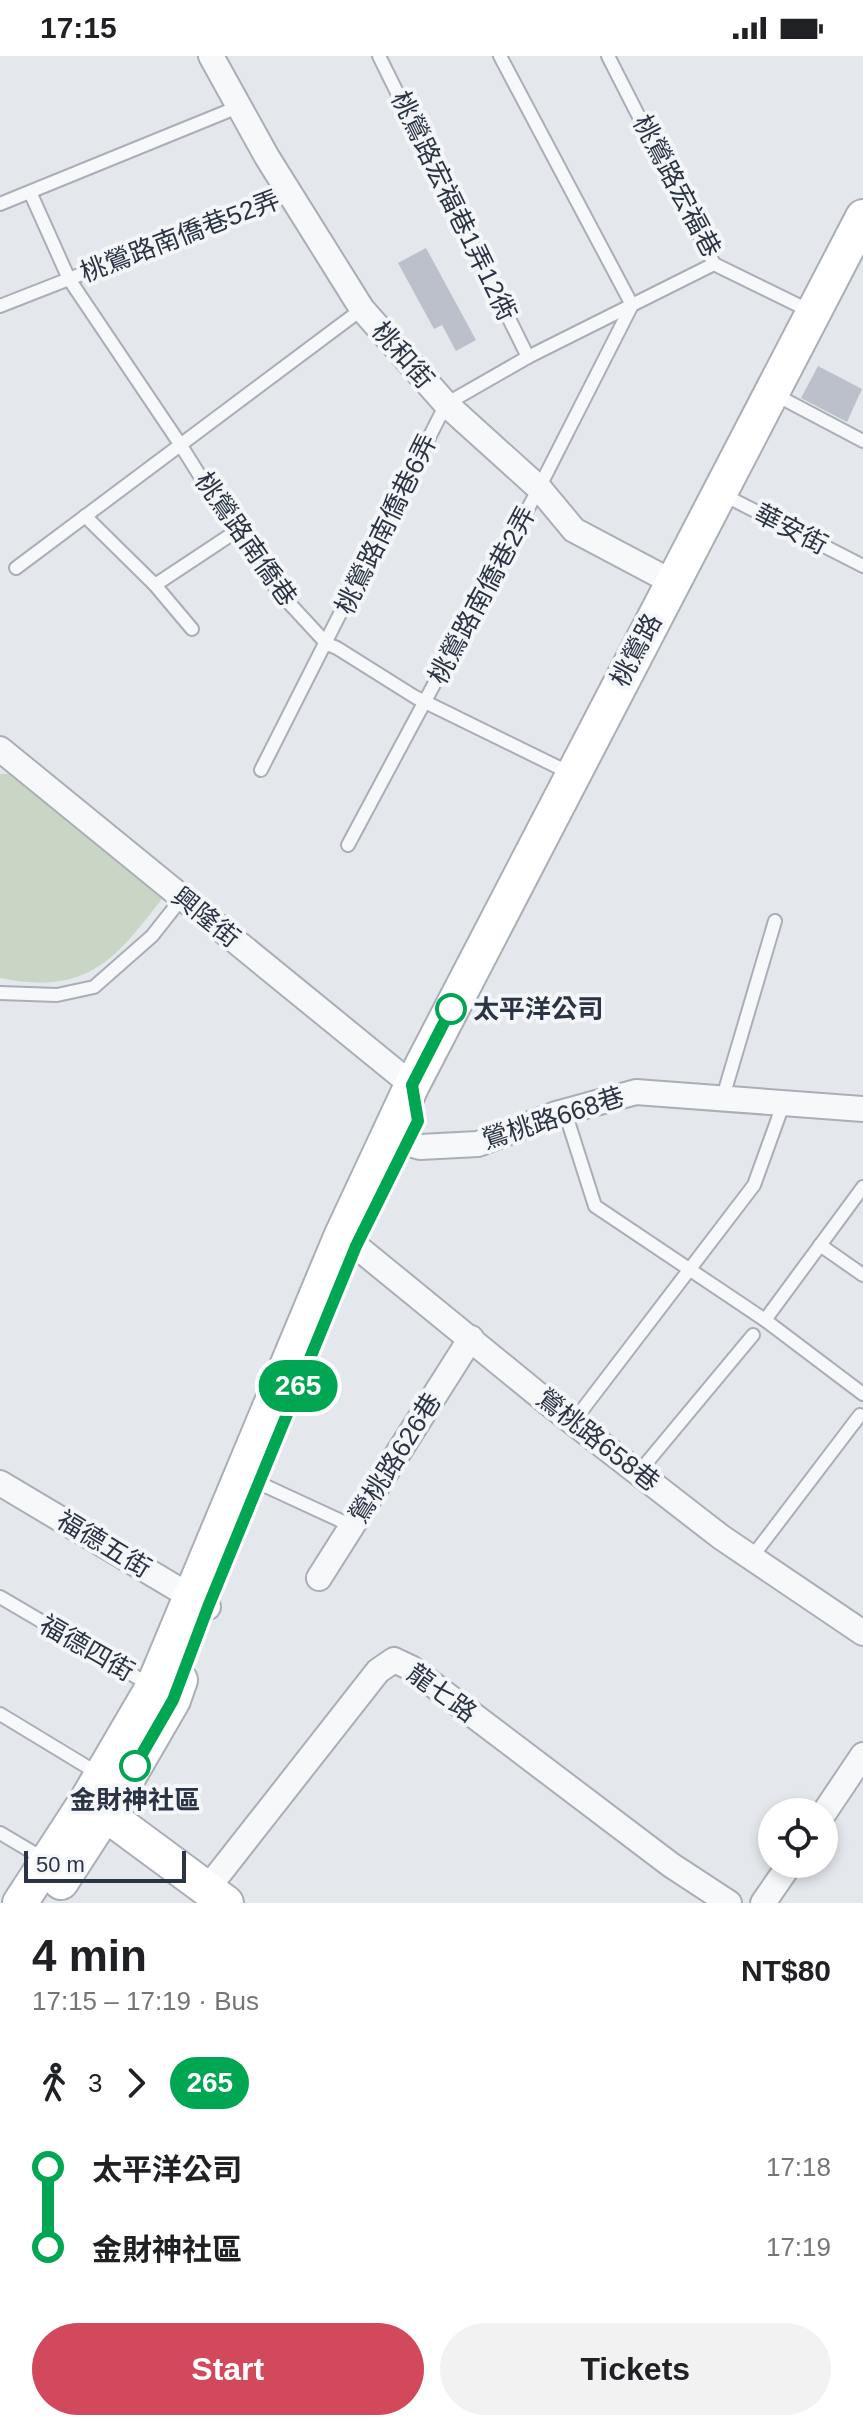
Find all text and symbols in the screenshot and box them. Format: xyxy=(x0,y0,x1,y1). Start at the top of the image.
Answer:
text: 17:15 xyxy=(40,11,117,44)
street label: 桃鶯路宏福巷1弄12衖 xyxy=(385,86,523,326)
street label: 桃鶯路宏福巷 xyxy=(627,110,727,262)
street label: 桃鶯路南僑巷52弄 xyxy=(76,184,284,288)
street label: 桃和街 xyxy=(366,316,440,394)
street label: 桃鶯路南僑巷6弄 xyxy=(329,429,443,619)
street label: 桃鶯路南僑巷 xyxy=(189,466,303,612)
street label: 華安街 xyxy=(749,498,833,560)
street label: 桃鶯路南僑巷2弄 xyxy=(423,501,541,689)
street label: 桃鶯路 xyxy=(604,609,668,691)
street label: 興隆街 xyxy=(166,881,246,953)
marker: 太平洋公司 xyxy=(436,994,466,1024)
place label: 太平洋公司 xyxy=(473,994,603,1024)
street label: 鶯桃路668巷 xyxy=(478,1081,628,1155)
line badge: 265 xyxy=(252,1360,344,1412)
text: 265 xyxy=(275,1370,321,1401)
street label: 鶯桃路658巷 xyxy=(531,1383,665,1497)
street label: 鶯桃路626巷 xyxy=(343,1388,447,1528)
street label: 福德五街 xyxy=(52,1504,156,1584)
street label: 福德四街 xyxy=(34,1609,140,1687)
street label: 龍七路 xyxy=(402,1658,482,1728)
marker: 金財神社區 xyxy=(120,1751,150,1781)
place label: 金財神社區 xyxy=(70,1785,200,1815)
map controls xyxy=(758,1798,838,1878)
button: locate xyxy=(758,1798,838,1878)
scale bar xyxy=(24,1847,186,1883)
text: 50 m xyxy=(36,1852,85,1877)
text: 4 min xyxy=(32,1931,147,1980)
text: NT$80 xyxy=(741,1954,831,1987)
text: 17:15 – 17:19 · Bus xyxy=(32,1986,259,2016)
icon: walk xyxy=(32,2061,76,2105)
icon: forward xyxy=(114,2061,158,2105)
text: 265 xyxy=(186,2067,233,2098)
text: 3 xyxy=(88,2068,102,2098)
text: 17:18 xyxy=(766,2152,831,2182)
text: 太平洋公司 xyxy=(92,2153,242,2186)
text: 17:19 xyxy=(766,2232,831,2262)
text: 金財神社區 xyxy=(92,2233,242,2266)
button: Start xyxy=(32,2323,424,2415)
button: Tickets xyxy=(440,2323,831,2415)

